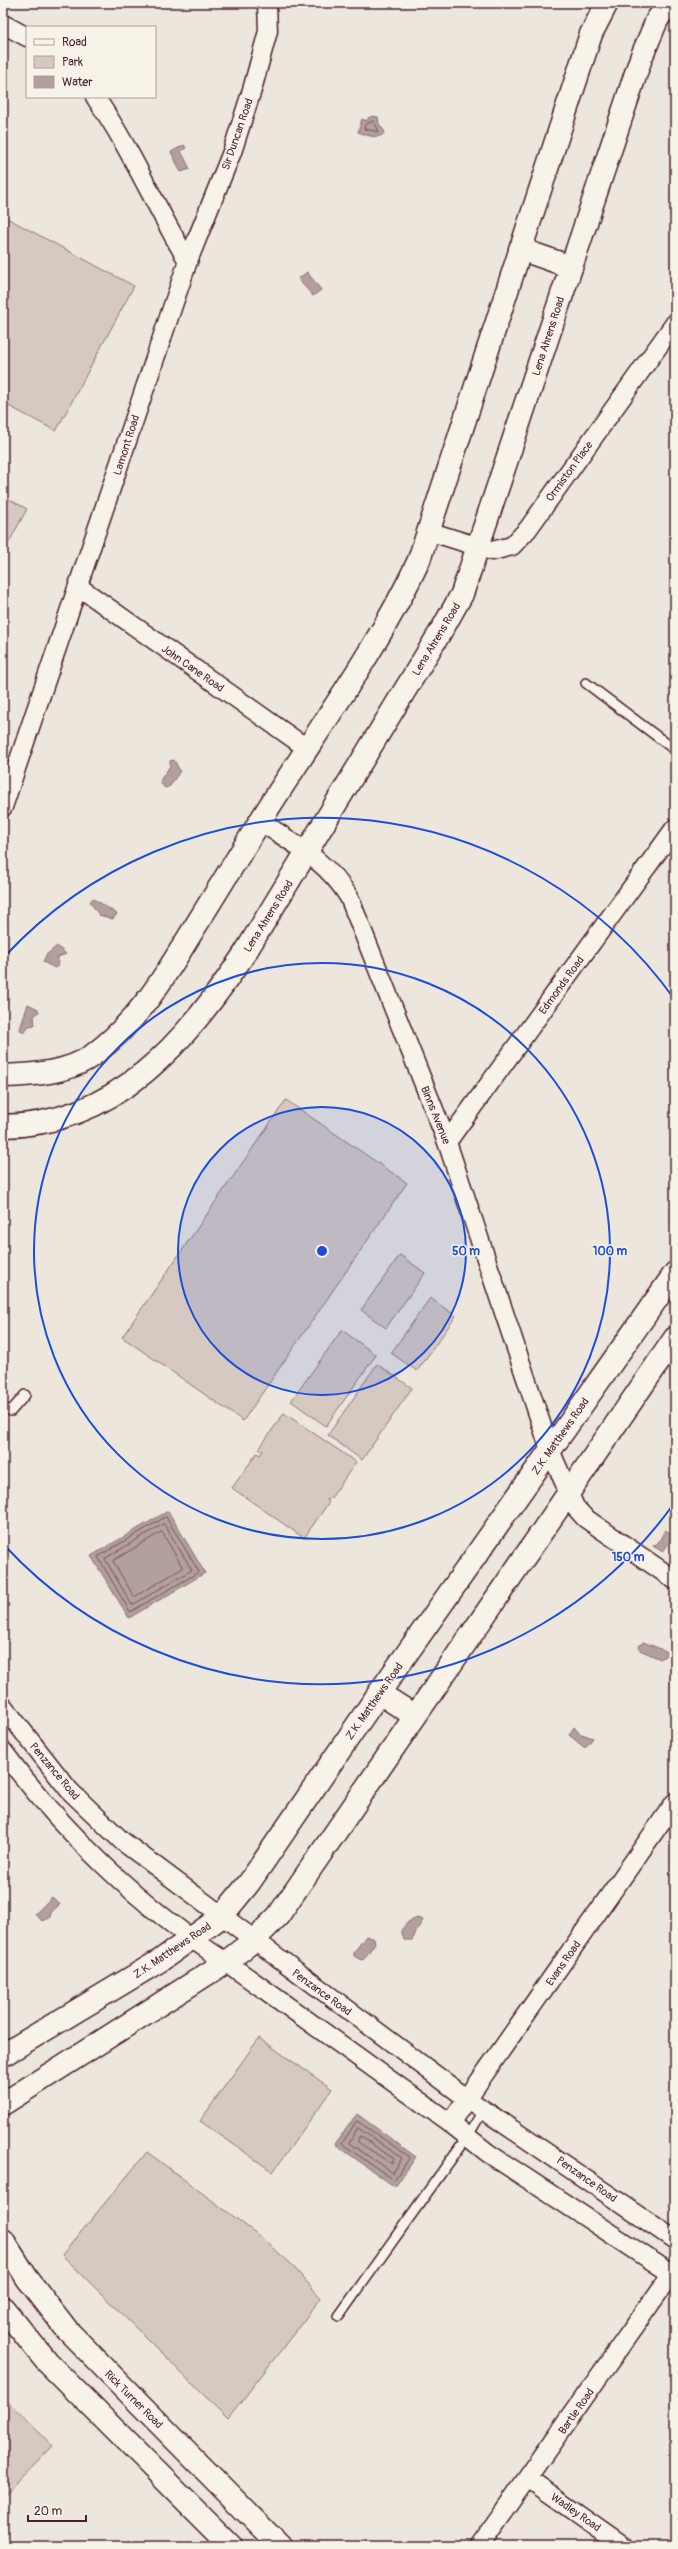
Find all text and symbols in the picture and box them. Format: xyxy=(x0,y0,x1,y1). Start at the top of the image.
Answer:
legend xyxy=(26,26,156,98)
text: Road xyxy=(62,35,87,50)
text: Park xyxy=(62,55,83,70)
text: Water xyxy=(62,75,93,90)
street label: Sir Duncan Road xyxy=(219,97,256,172)
street label: Lena Ahrens Road xyxy=(530,295,567,377)
street label: Lamont Road xyxy=(111,413,142,477)
street label: Ormiston Place xyxy=(543,438,596,504)
street label: Lena Ahrens Road xyxy=(410,601,463,678)
street label: John Cane Road xyxy=(159,642,226,695)
street label: Lena Ahrens Road xyxy=(241,878,296,955)
street label: Edmonds Road xyxy=(536,954,587,1017)
street label: Binns Avenue xyxy=(418,1084,453,1147)
centre of rings xyxy=(315,1244,329,1258)
text: 50 m xyxy=(452,1244,480,1259)
text: 100 m xyxy=(593,1244,628,1259)
street label: Z.K. Matthews Road xyxy=(529,1395,592,1477)
text: 150 m xyxy=(612,1550,645,1565)
street label: Z.K. Matthews Road xyxy=(343,1660,406,1742)
street label: Penzance Road xyxy=(27,1740,82,1802)
street label: Z.K. Matthews Road xyxy=(131,1920,214,1981)
street label: Evans Road xyxy=(543,1938,584,1988)
street label: Penzance Road xyxy=(289,1966,354,2018)
street label: Penzance Road xyxy=(554,2154,619,2205)
street label: Rick Turner Road xyxy=(102,2368,165,2431)
street label: Bartle Road xyxy=(556,2386,597,2437)
street label: Wadley Road xyxy=(548,2491,603,2534)
scale bar xyxy=(28,2497,86,2523)
text: 20 m xyxy=(34,2504,63,2519)

